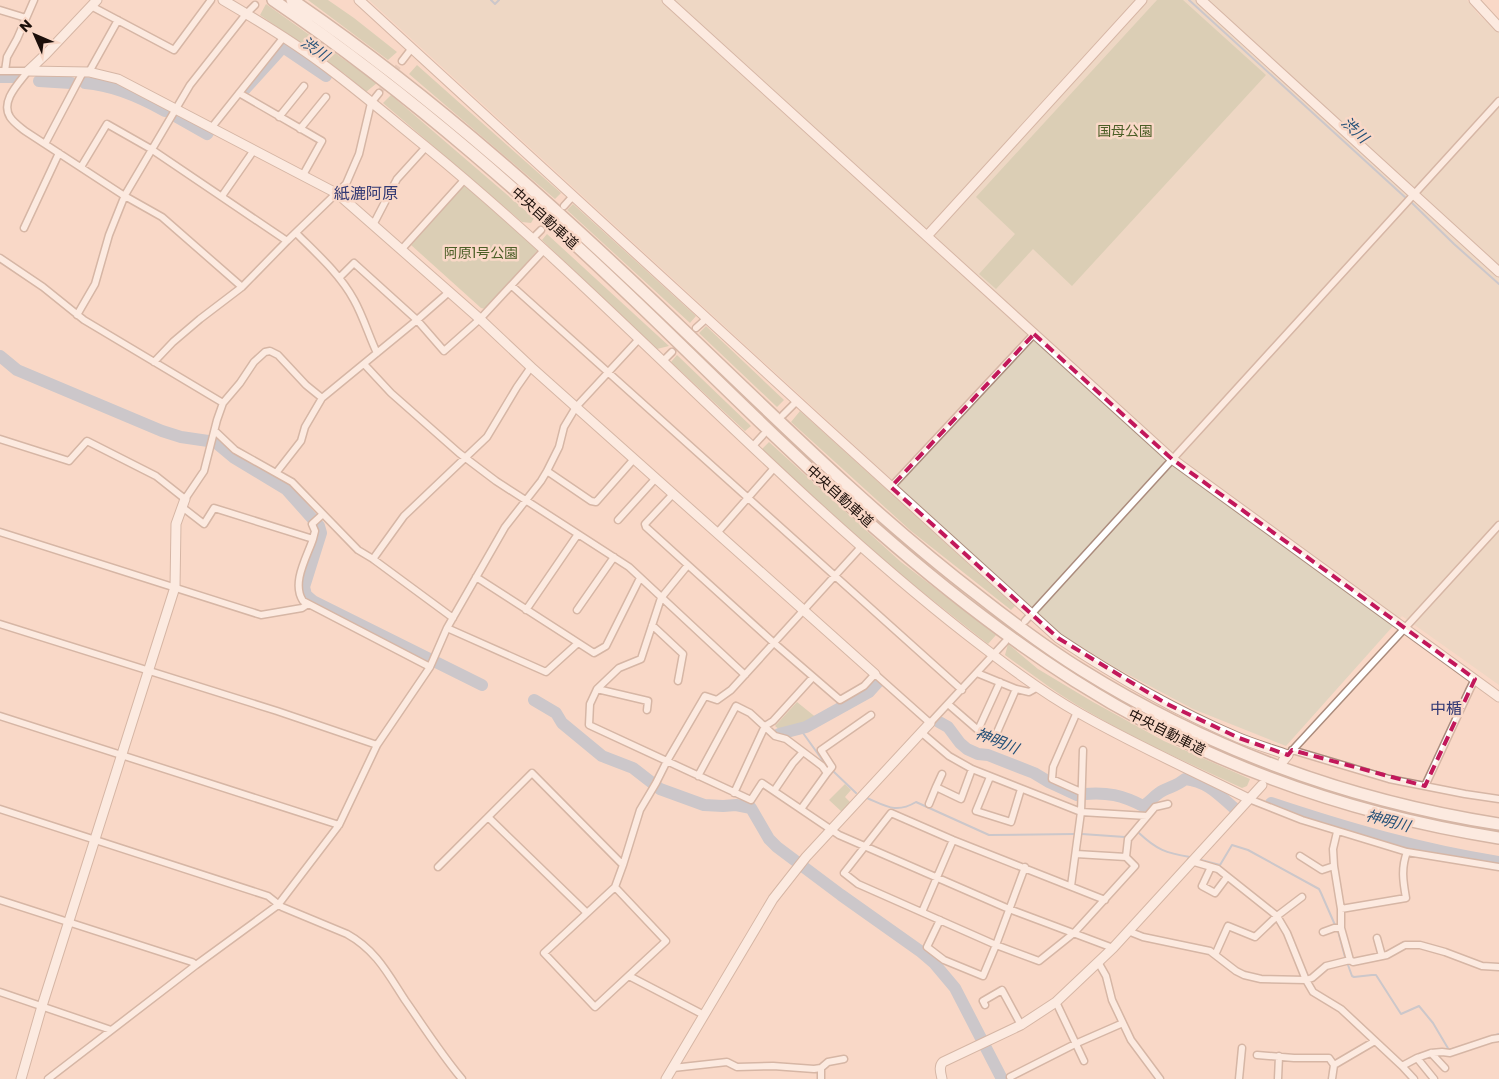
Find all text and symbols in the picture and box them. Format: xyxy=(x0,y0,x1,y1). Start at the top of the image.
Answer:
north arrow xyxy=(10,10,60,60)
text: N xyxy=(15,15,37,37)
water label: 渋川 xyxy=(297,31,335,67)
water label: 渋川 xyxy=(1337,112,1375,149)
park label: 国母公園 xyxy=(1097,121,1153,141)
district label: 紙漉阿原 xyxy=(334,182,398,205)
street label: 中央自動車道 xyxy=(507,182,583,254)
park label: 阿原1号公園 xyxy=(444,243,518,263)
street label: 中央自動車道 xyxy=(802,460,878,532)
district label: 中楯 xyxy=(1430,697,1462,720)
street label: 中央自動車道 xyxy=(1125,704,1209,760)
water label: 神明川 xyxy=(972,722,1024,759)
water label: 神明川 xyxy=(1364,805,1415,837)

